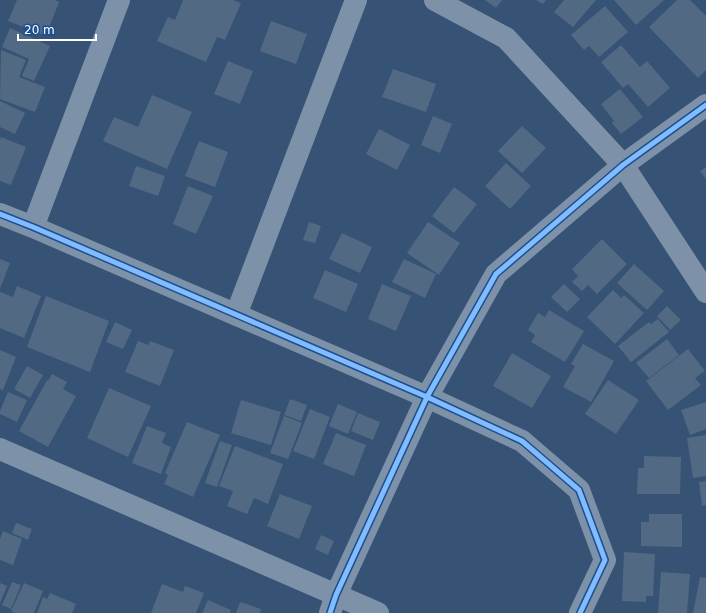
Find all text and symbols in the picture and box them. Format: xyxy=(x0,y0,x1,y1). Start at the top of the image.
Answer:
scale bar xyxy=(18,16,96,42)
text: 20 m xyxy=(24,23,55,37)

